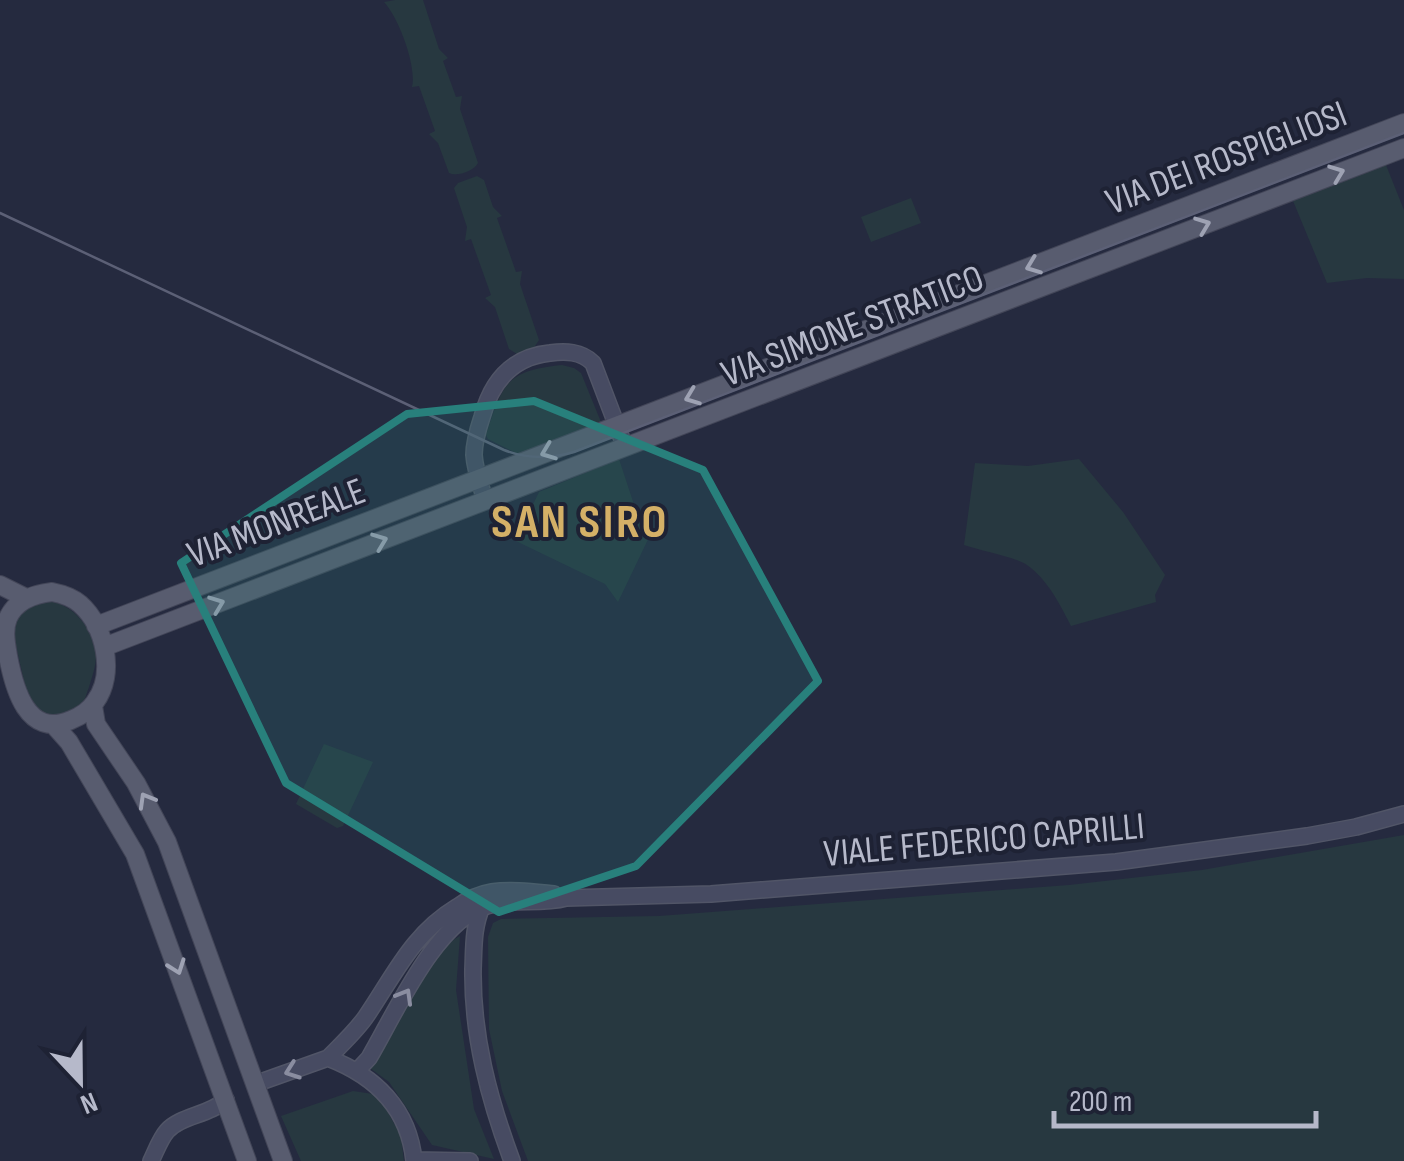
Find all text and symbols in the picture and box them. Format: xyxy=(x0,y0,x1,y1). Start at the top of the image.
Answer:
street label: VIA DEI ROSPIGLIOSI xyxy=(1100,92,1353,225)
one-way arrow xyxy=(1327,165,1344,185)
one-way arrow xyxy=(1194,216,1211,236)
one-way arrow xyxy=(1025,254,1042,275)
street label: VIA SIMONE STRATICO xyxy=(715,256,990,397)
one-way arrow xyxy=(685,385,702,405)
one-way arrow xyxy=(540,440,557,461)
street label: VIA MONREALE xyxy=(181,469,372,578)
district label: SAN SIRO xyxy=(491,494,669,551)
one-way arrow xyxy=(370,532,387,553)
one-way arrow xyxy=(207,595,224,615)
one-way arrow xyxy=(139,793,158,811)
street label: VIALE FEDERICO CAPRILLI xyxy=(822,804,1146,877)
one-way arrow xyxy=(165,957,186,974)
one-way arrow xyxy=(393,989,412,1007)
north arrow xyxy=(30,1031,130,1131)
one-way arrow xyxy=(284,1059,301,1080)
scale bar xyxy=(1054,1066,1316,1128)
text: 200 m xyxy=(1069,1084,1132,1120)
text: N xyxy=(76,1085,102,1121)

